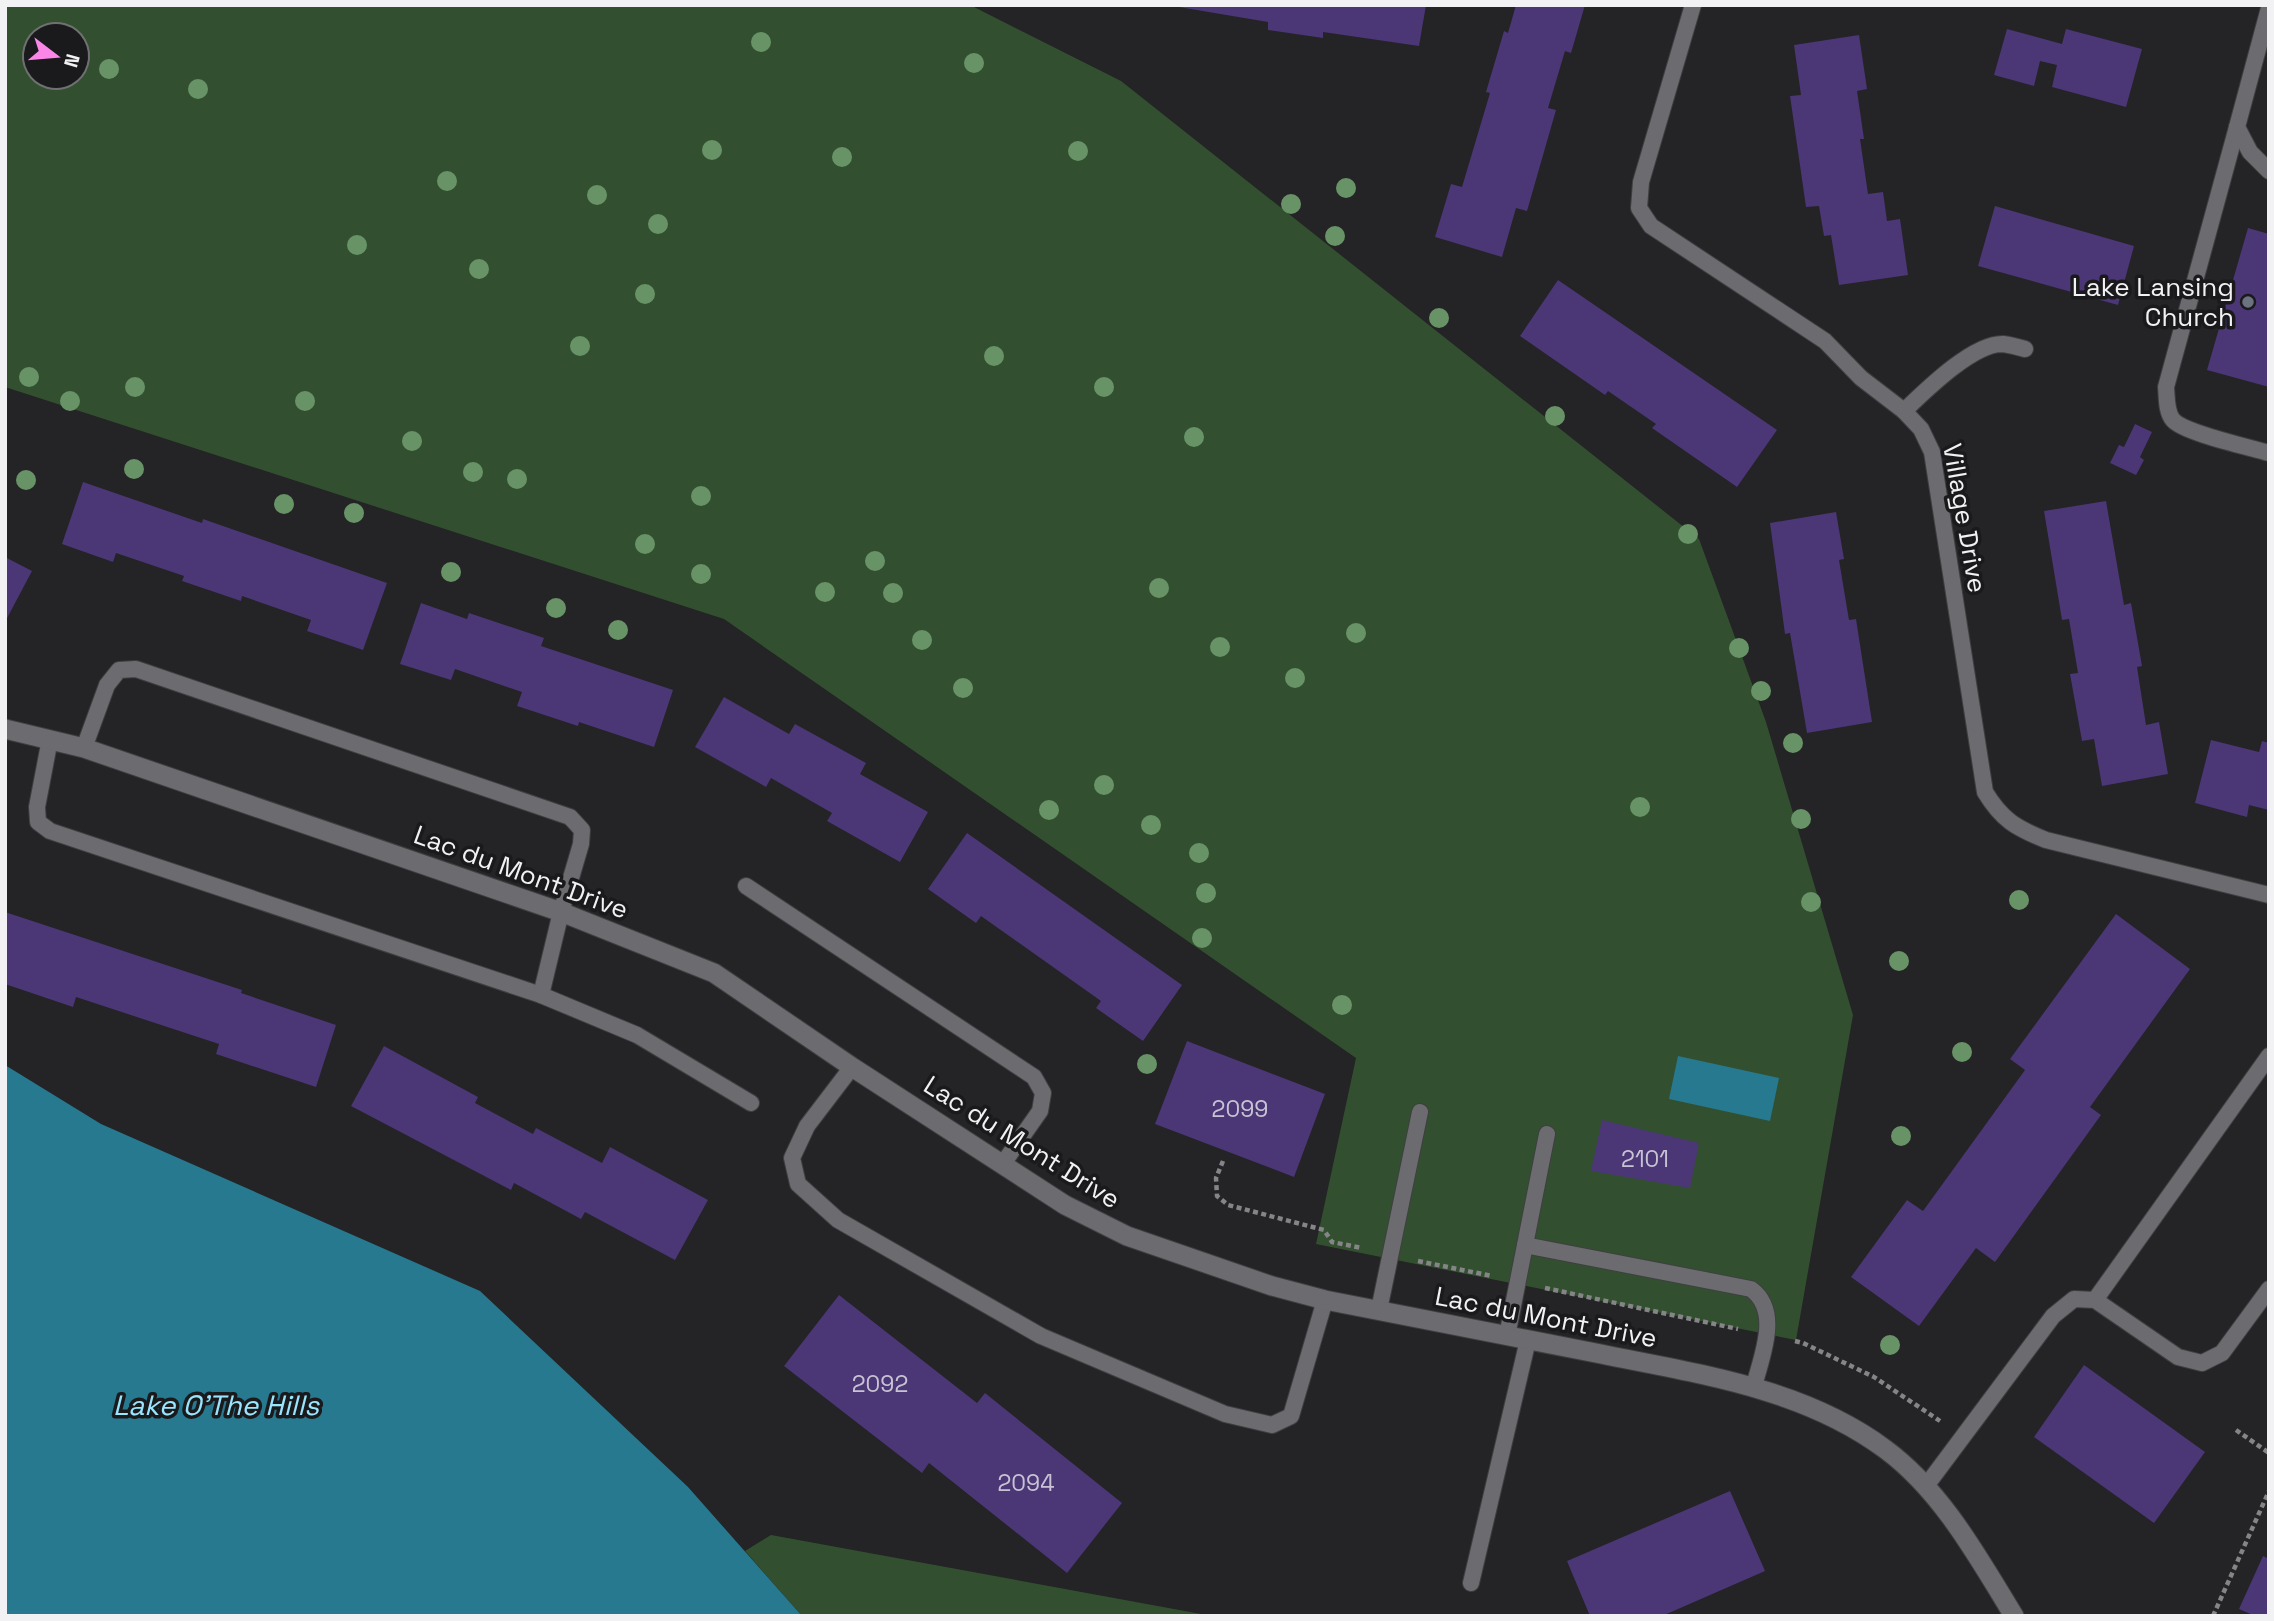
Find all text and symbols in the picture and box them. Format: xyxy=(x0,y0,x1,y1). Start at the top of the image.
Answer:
north arrow xyxy=(21,21,91,91)
text: N xyxy=(58,51,86,70)
place label: Lake Lansing Church xyxy=(2072,270,2234,334)
marker: Lake Lansing Church xyxy=(2240,294,2256,310)
street label: Village Drive xyxy=(1935,441,1995,595)
street label: Lac du Mont Drive xyxy=(409,817,633,927)
street label: Lac du Mont Drive xyxy=(917,1068,1127,1216)
house number: 2099 xyxy=(1212,1094,1268,1124)
house number: 2101 xyxy=(1621,1144,1669,1174)
street label: Lac du Mont Drive xyxy=(1432,1279,1660,1355)
house number: 2092 xyxy=(852,1369,908,1399)
water label: Lake O'The Hills xyxy=(113,1387,320,1423)
house number: 2094 xyxy=(997,1468,1055,1498)

